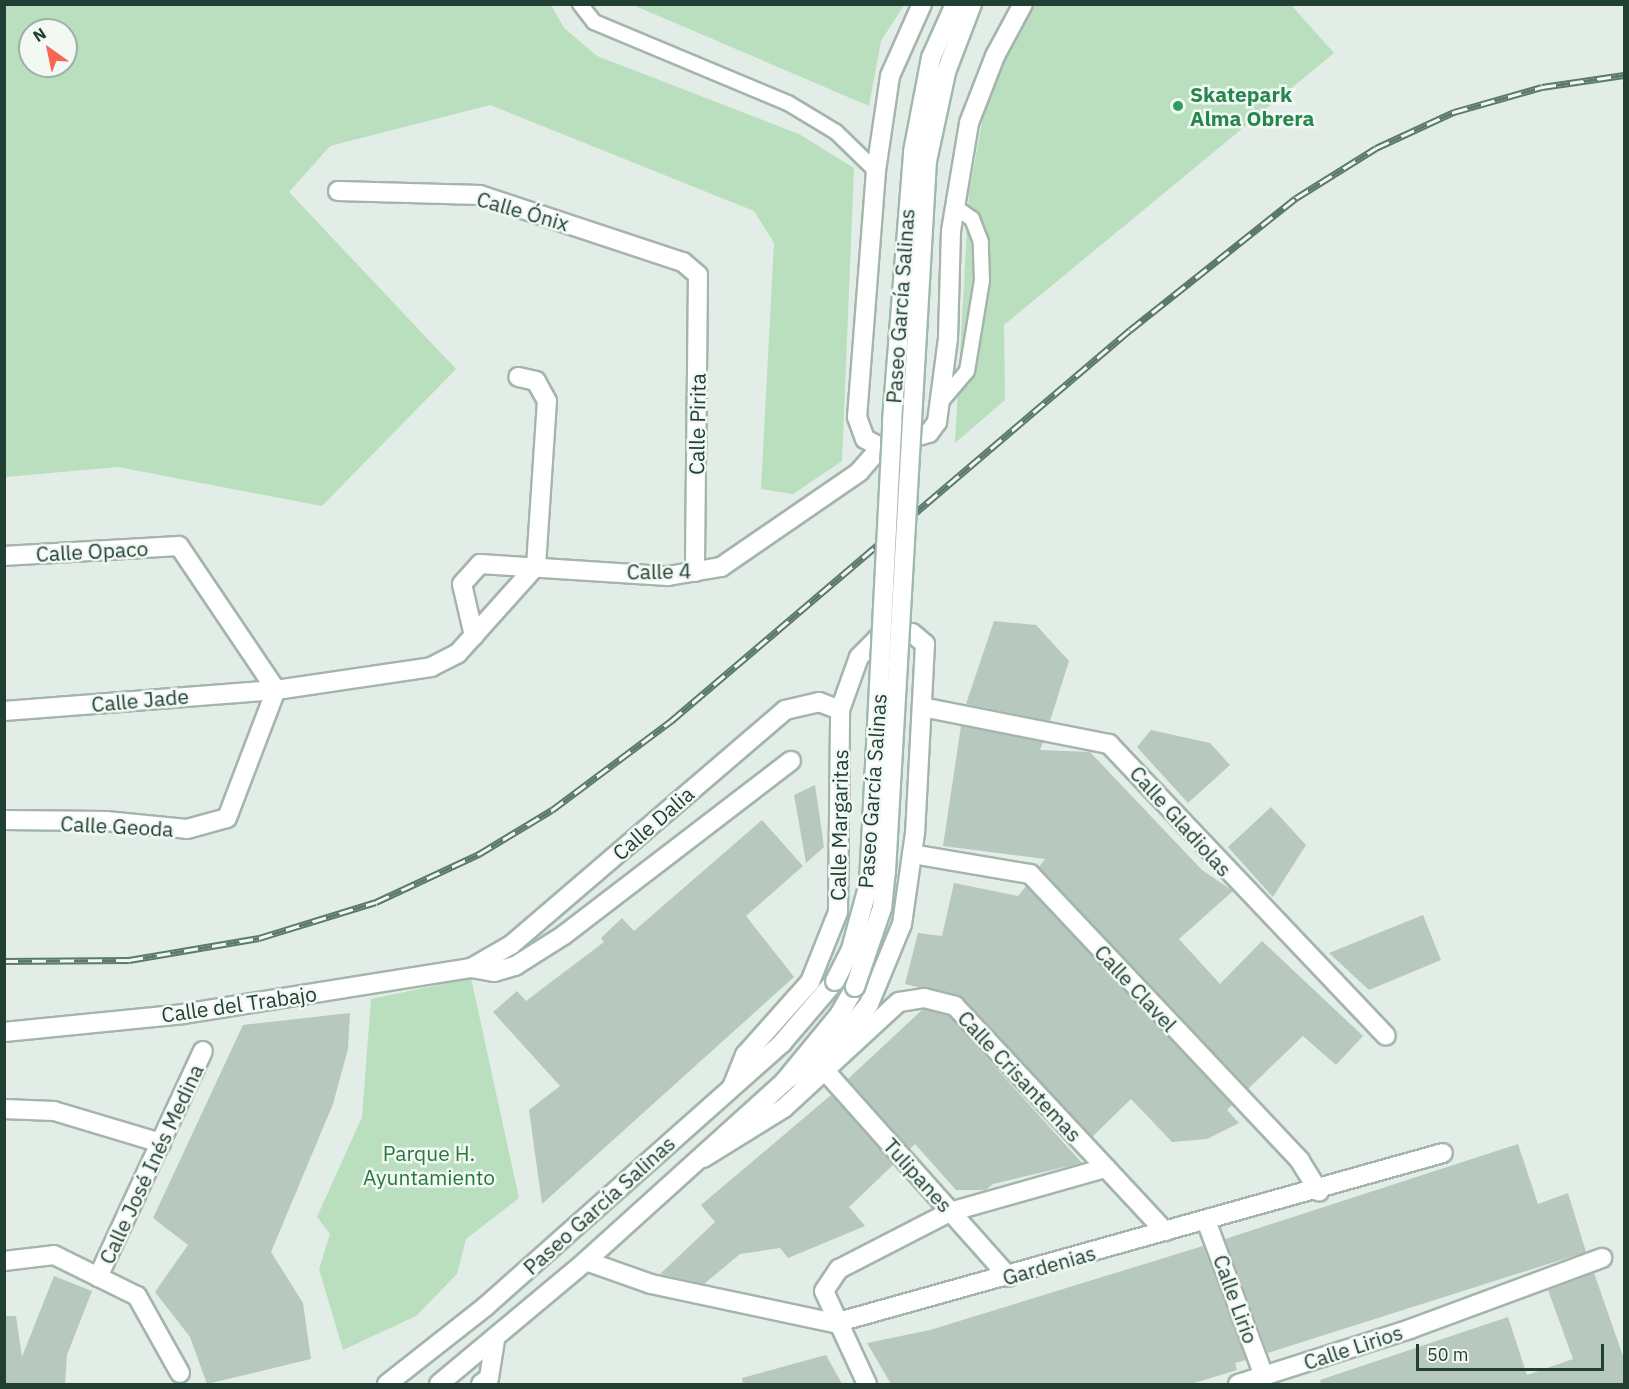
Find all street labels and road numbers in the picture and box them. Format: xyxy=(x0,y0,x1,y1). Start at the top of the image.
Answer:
street label: Calle Ónix xyxy=(474,186,572,236)
street label: Paseo García Salinas xyxy=(881,208,919,404)
street label: Calle Pirita xyxy=(684,373,710,475)
street label: Calle Opaco xyxy=(35,535,149,567)
street label: Calle 4 xyxy=(626,558,692,584)
street label: Calle Jade xyxy=(90,683,190,717)
street label: Paseo García Salinas xyxy=(853,693,891,889)
street label: Calle Margaritas xyxy=(825,749,853,901)
street label: Calle Gladiolas xyxy=(1125,761,1237,881)
street label: Calle Dalia xyxy=(607,781,699,865)
street label: Calle Geoda xyxy=(60,810,174,842)
street label: Calle Clavel xyxy=(1090,939,1182,1037)
street label: Calle del Trabajo xyxy=(160,981,318,1027)
street label: Calle Crisantemas xyxy=(953,1005,1087,1147)
street label: Calle José Inés Medina xyxy=(94,1060,208,1268)
street label: Paseo García Salinas xyxy=(518,1130,680,1280)
street label: Tulipanes xyxy=(878,1133,958,1217)
street label: Gardenias xyxy=(1000,1240,1098,1290)
street label: Calle Lirio xyxy=(1208,1251,1264,1347)
street label: Calle Lirios xyxy=(1300,1319,1406,1375)

